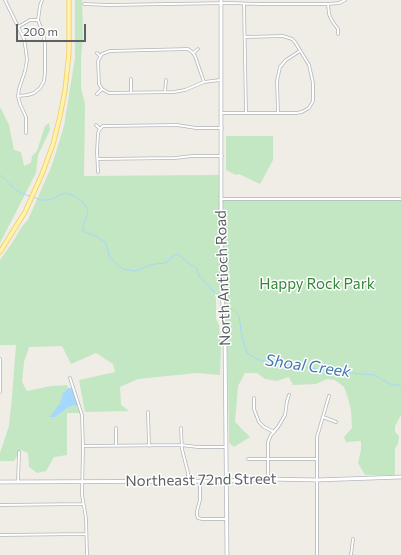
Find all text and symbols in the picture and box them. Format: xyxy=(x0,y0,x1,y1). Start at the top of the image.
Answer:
scale bar xyxy=(18,16,88,42)
text: 200 m xyxy=(23,24,58,38)
street label: North Antioch Road xyxy=(212,210,234,346)
park label: Happy Rock Park xyxy=(259,275,375,293)
water label: Shoal Creek xyxy=(264,350,352,382)
street label: Northeast 72nd Street xyxy=(125,470,277,490)

